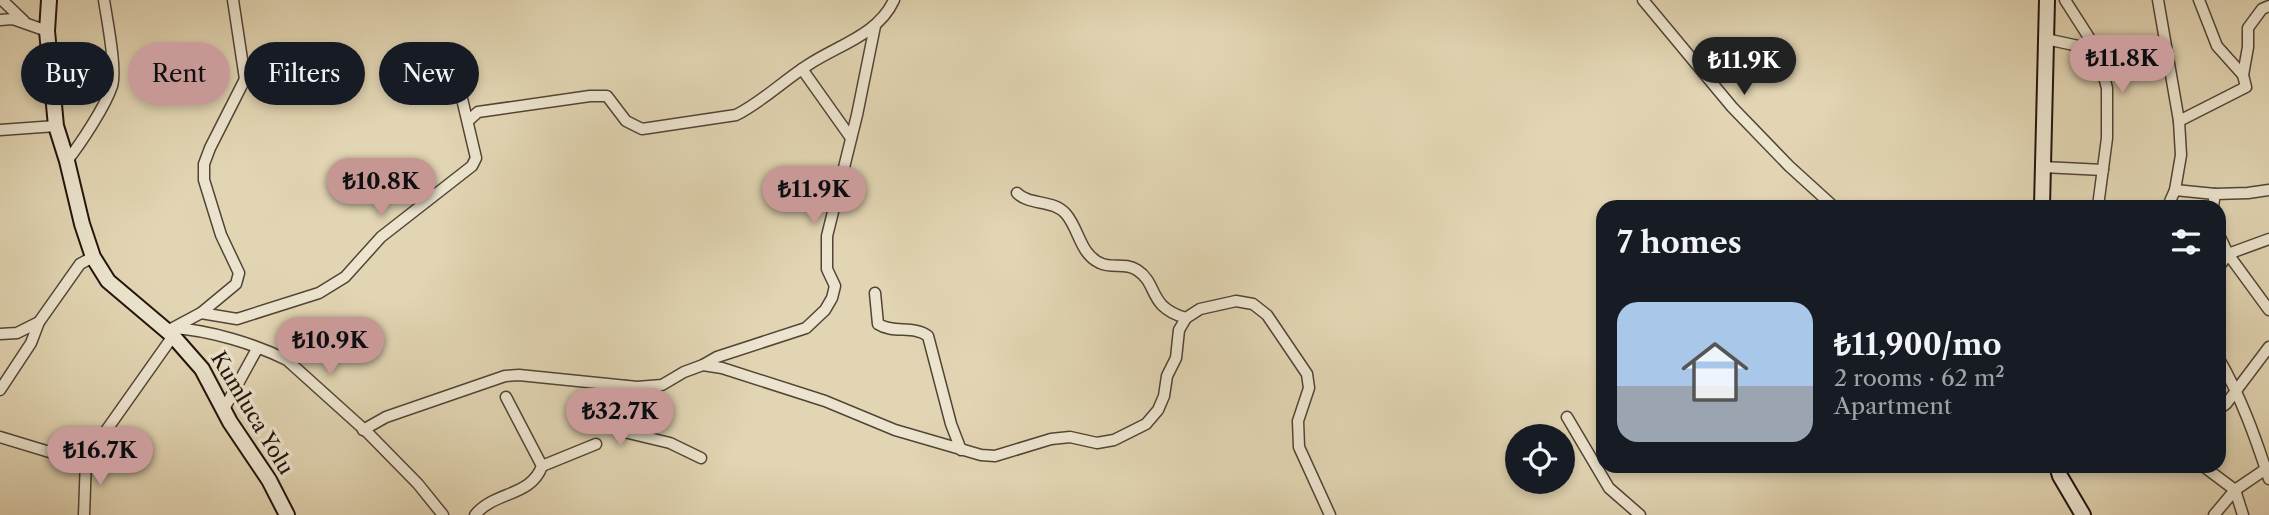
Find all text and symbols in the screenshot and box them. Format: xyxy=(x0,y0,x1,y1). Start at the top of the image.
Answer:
pin: ₺11.8K xyxy=(2065,36,2179,95)
pin: ₺11.9K xyxy=(1687,38,1801,97)
chip: Buy xyxy=(21,42,114,105)
chip: Rent xyxy=(128,42,230,105)
chip: Filters xyxy=(244,42,365,105)
chip: New xyxy=(379,42,479,105)
text: ₺11.8K xyxy=(2086,44,2158,72)
text: ₺11.9K xyxy=(1708,46,1780,74)
pin: ₺10.8K xyxy=(324,158,438,218)
pin: ₺11.9K xyxy=(757,166,871,226)
text: ₺10.8K xyxy=(343,167,419,195)
text: ₺11.9K xyxy=(778,175,850,203)
icon: filters xyxy=(2167,223,2205,261)
text: 7 homes xyxy=(1617,224,1742,261)
pin: ₺10.9K xyxy=(273,318,387,377)
text: ₺10.9K xyxy=(292,326,368,354)
text: ₺11,900/mo xyxy=(1834,326,2002,363)
icon: home xyxy=(1673,330,1757,414)
street label: Kumluca Yolu xyxy=(206,347,299,479)
text: 2 rooms · 62 m² xyxy=(1834,364,2005,392)
pin: ₺32.7K xyxy=(563,388,677,448)
text: Apartment xyxy=(1834,392,1952,420)
text: ₺32.7K xyxy=(582,397,658,425)
map controls xyxy=(1505,424,1575,494)
button: locate xyxy=(1505,424,1575,494)
pin: ₺16.7K xyxy=(43,428,157,487)
text: ₺16.7K xyxy=(63,436,137,464)

